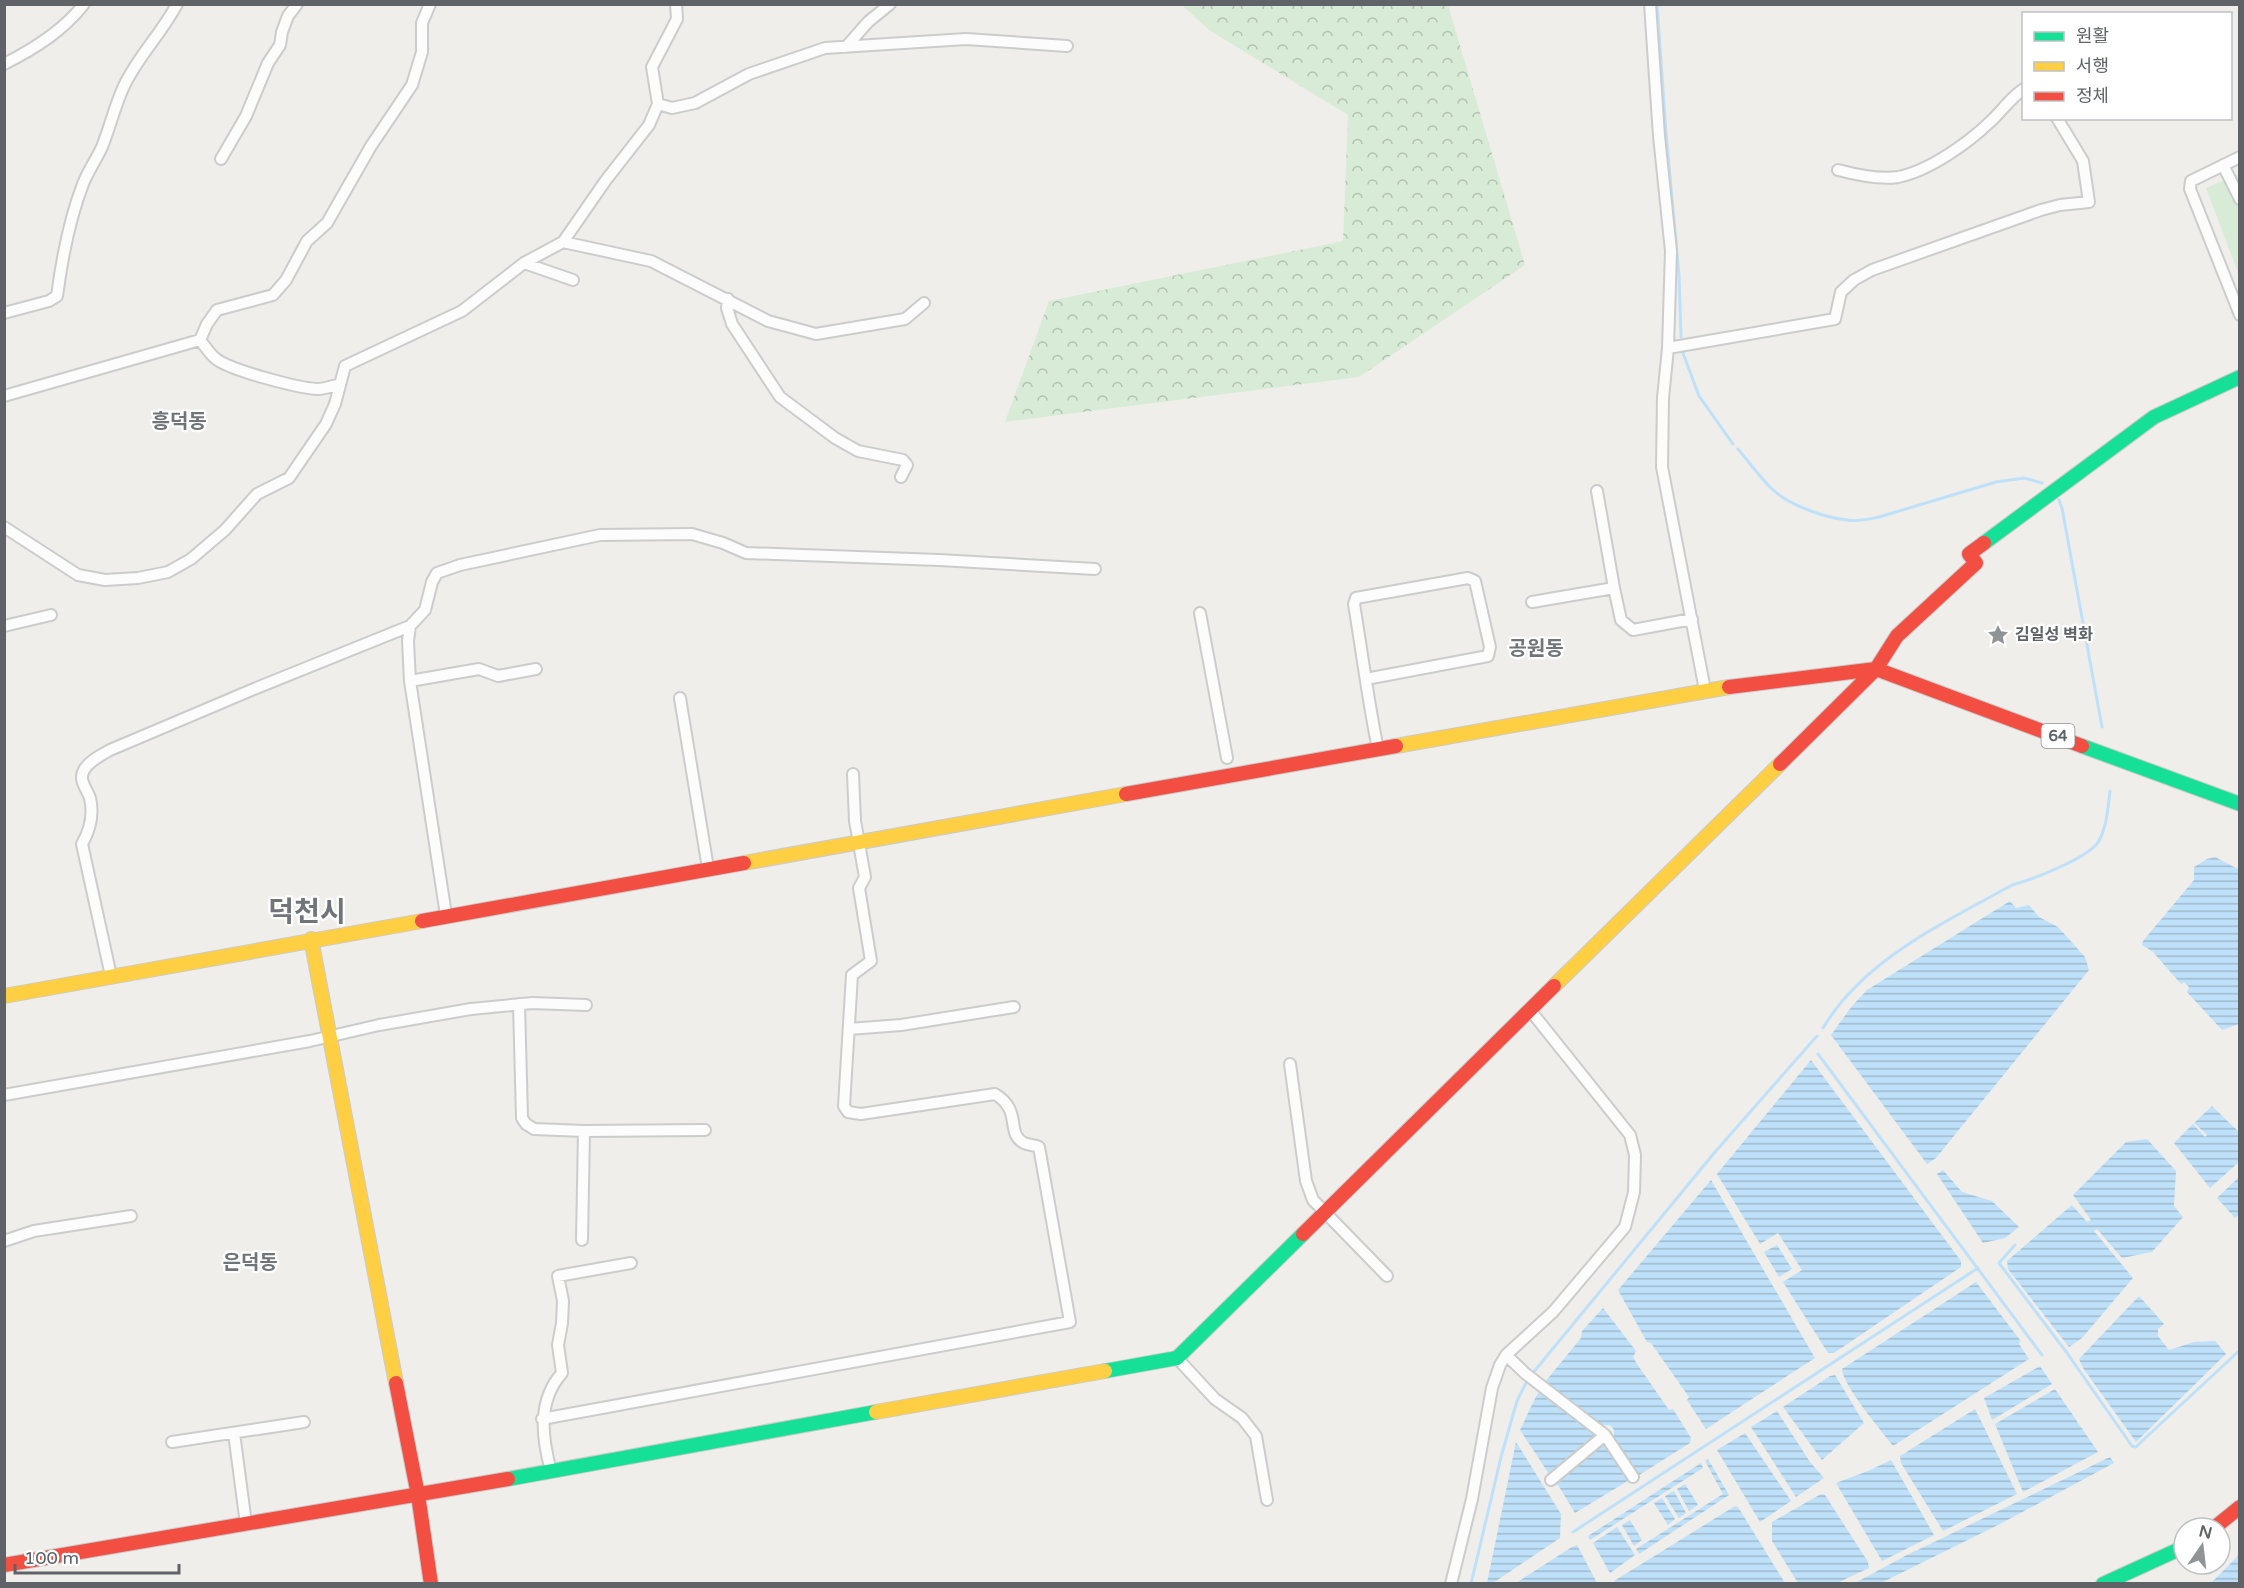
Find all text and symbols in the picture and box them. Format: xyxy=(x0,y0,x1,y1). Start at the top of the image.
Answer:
legend xyxy=(2022,12,2232,120)
text: 원활 xyxy=(2076,25,2109,47)
text: 서행 xyxy=(2076,55,2109,77)
text: 정체 xyxy=(2076,85,2109,107)
district label: 흥덕동 xyxy=(151,410,207,434)
place icon: 김일성 벽화 xyxy=(1986,623,2010,647)
place label: 김일성 벽화 xyxy=(2015,625,2093,645)
district label: 공원동 xyxy=(1508,637,1564,661)
road number: 64 xyxy=(2042,724,2074,748)
district label: 덕천시 xyxy=(268,895,346,929)
district label: 은덕동 xyxy=(222,1251,278,1275)
north arrow xyxy=(2172,1516,2232,1576)
text: N xyxy=(2197,1521,2214,1544)
scale bar xyxy=(15,1537,178,1575)
text: 100 m xyxy=(24,1547,79,1569)

